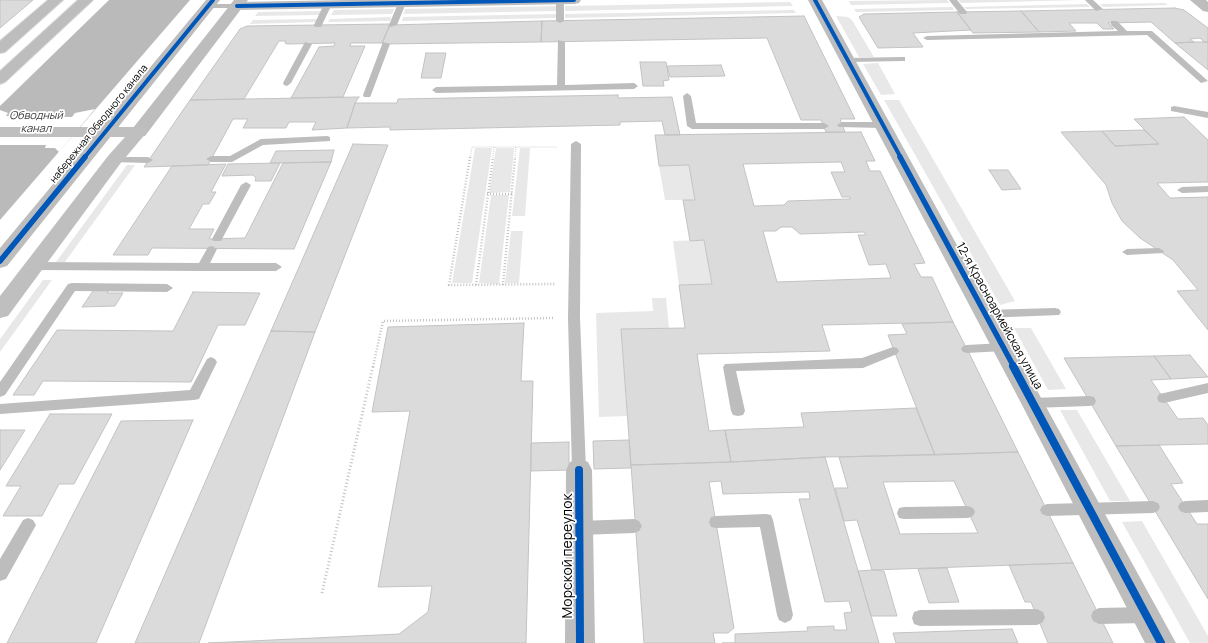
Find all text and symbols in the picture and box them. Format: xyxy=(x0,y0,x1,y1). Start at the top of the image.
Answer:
street label: набережная Обводного канала xyxy=(48,62,150,186)
water label: Обводный канал xyxy=(9,109,63,135)
street label: 12-я Красноармейская улица xyxy=(953,240,1045,392)
street label: Морской переулок xyxy=(560,494,576,618)

